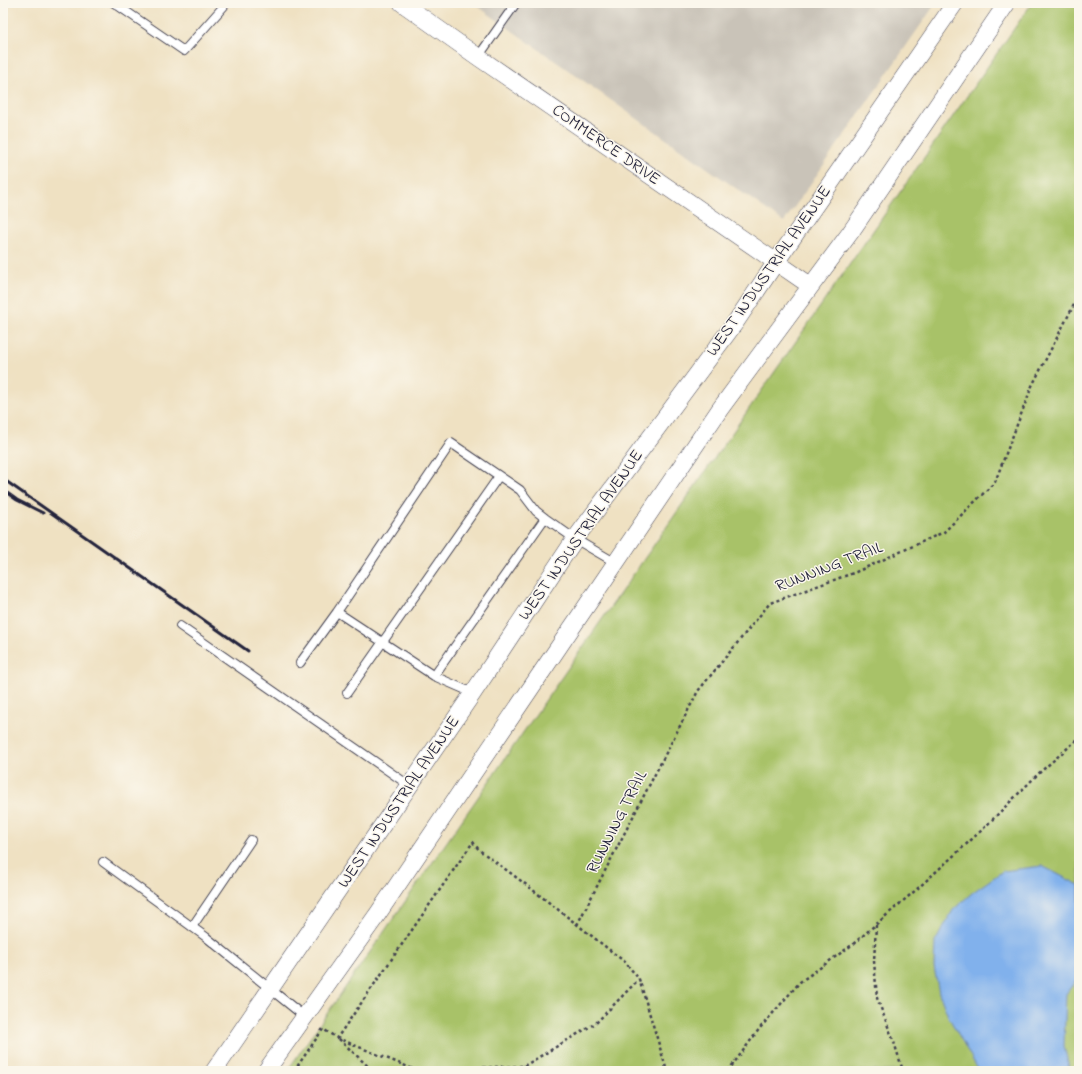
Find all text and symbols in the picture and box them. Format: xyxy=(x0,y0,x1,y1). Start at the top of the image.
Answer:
street label: COMMERCE DRIVE xyxy=(547,98,665,192)
street label: WEST INDUSTRIAL AVENUE xyxy=(700,181,838,361)
street label: WEST INDUSTRIAL AVENUE xyxy=(512,445,650,625)
street label: RUNNING TRAIL xyxy=(772,535,887,599)
street label: WEST INDUSTRIAL AVENUE xyxy=(332,711,466,893)
street label: RUNNING TRAIL xyxy=(580,765,654,878)

